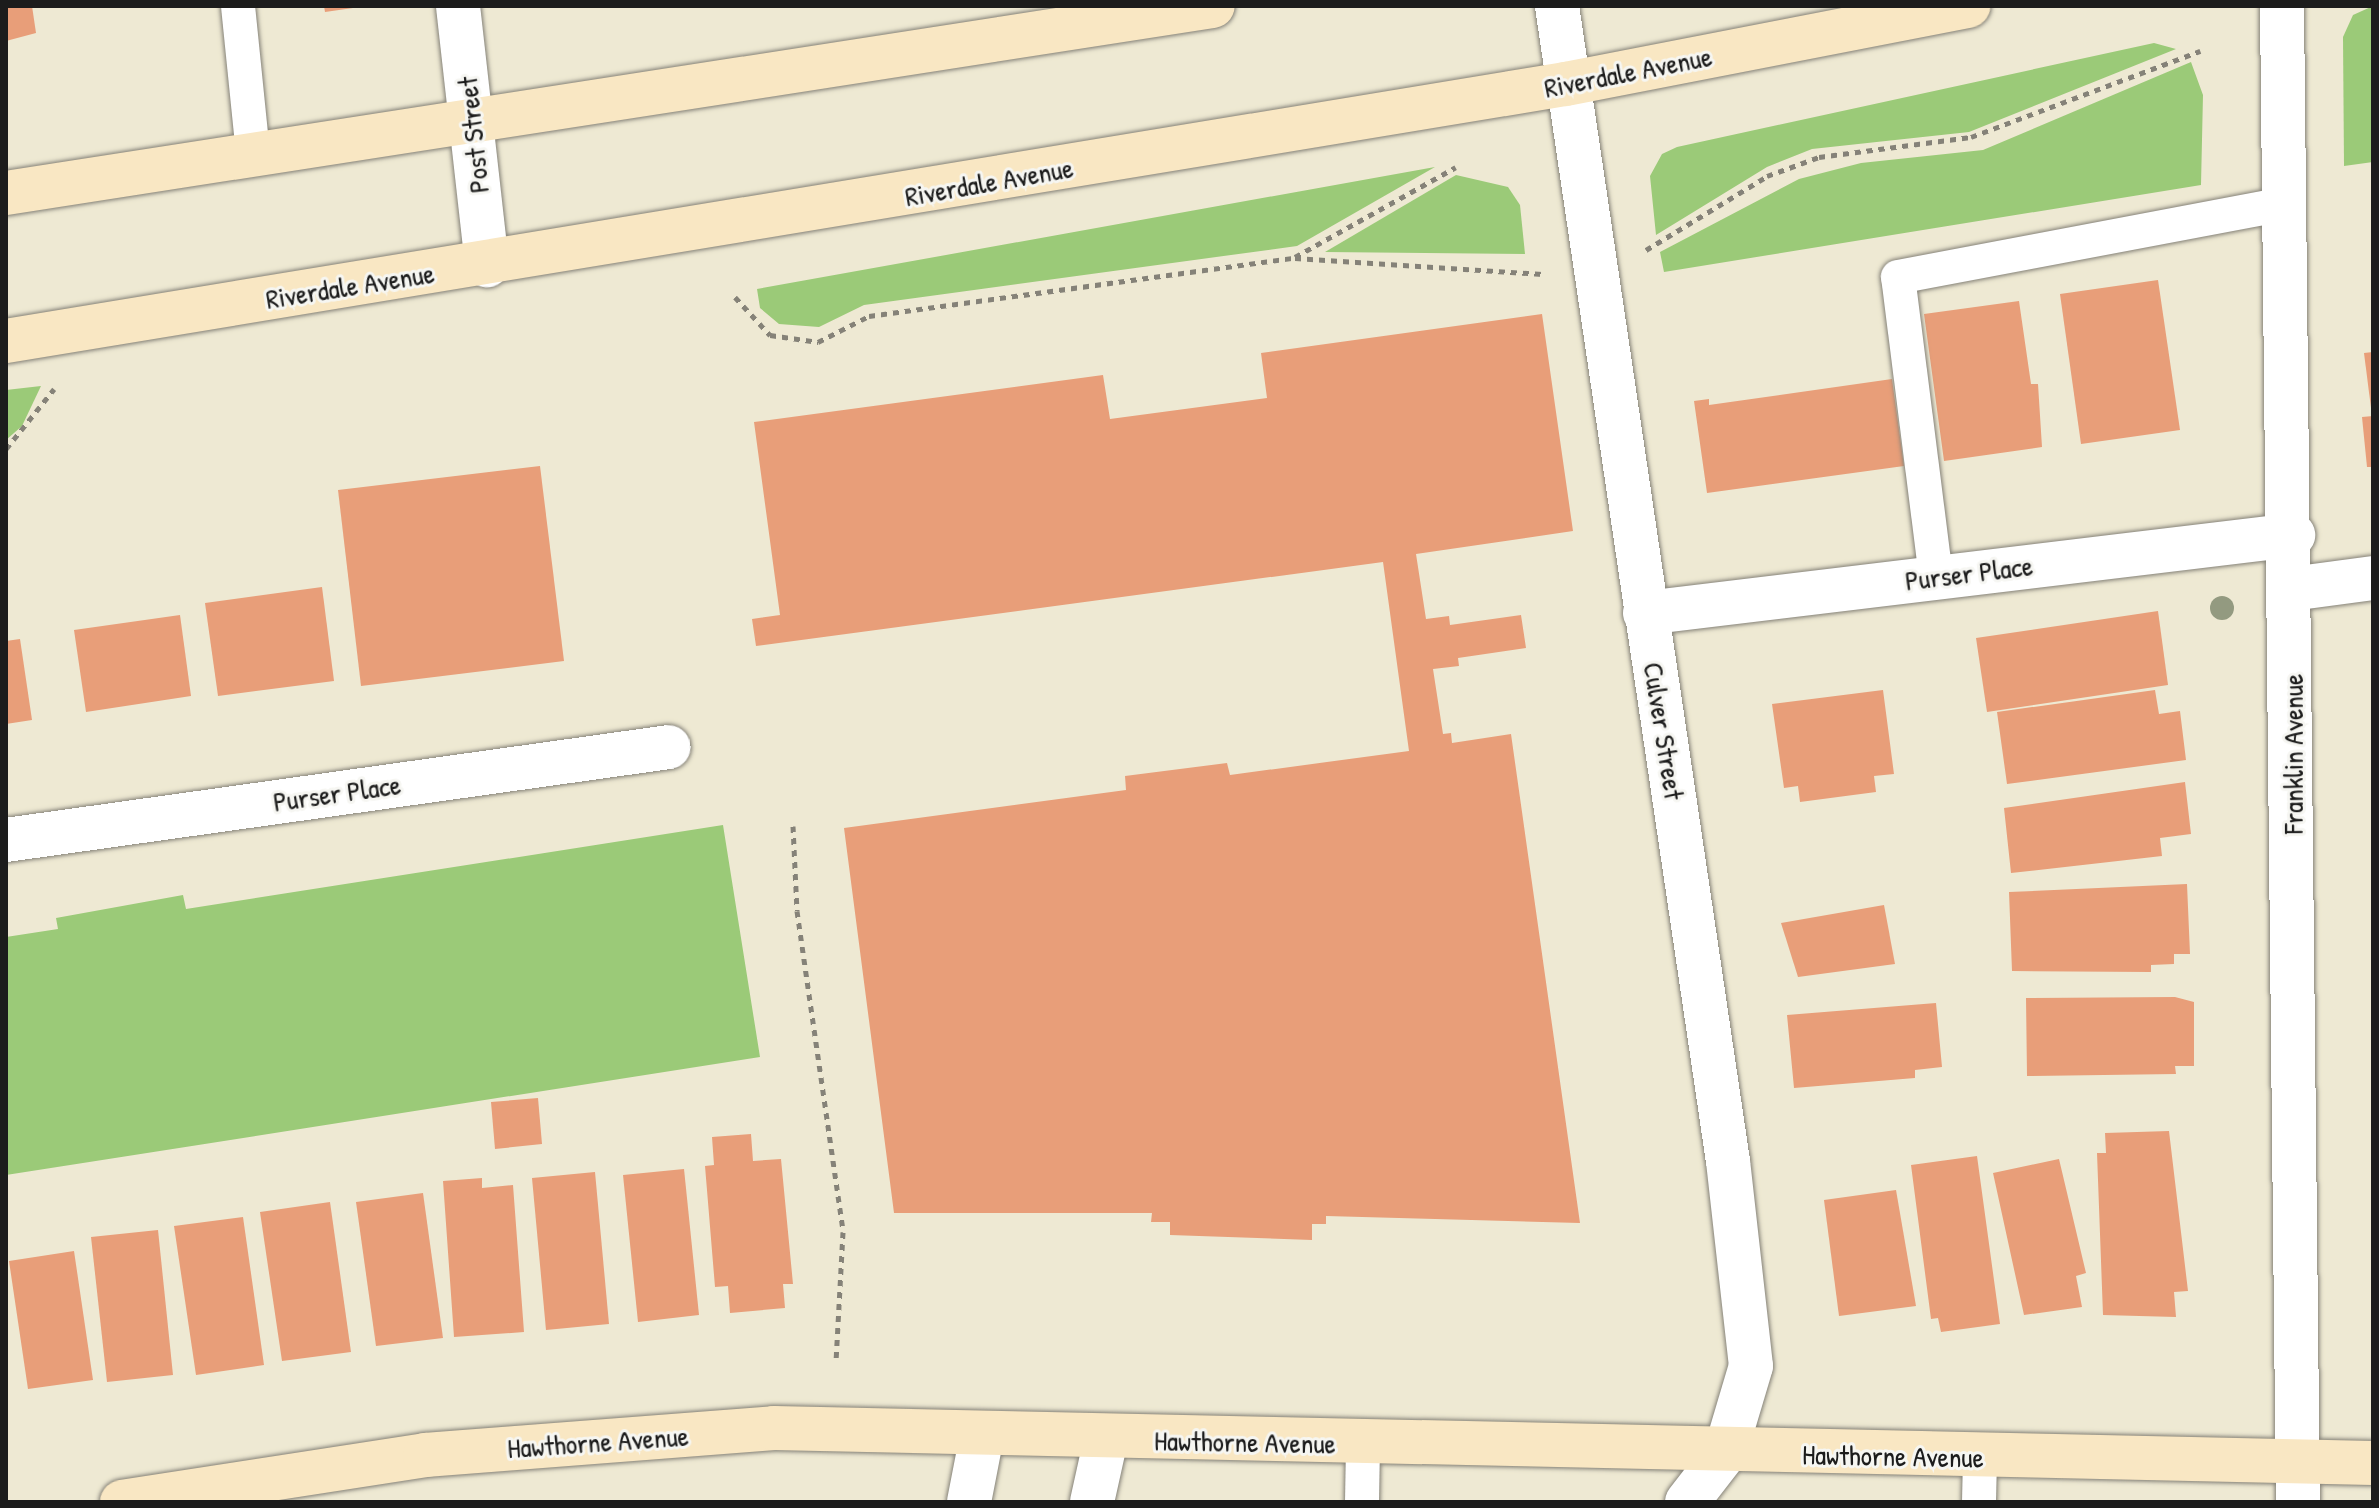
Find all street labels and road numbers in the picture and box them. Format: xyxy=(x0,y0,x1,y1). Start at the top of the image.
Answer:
street label: Riverdale Avenue xyxy=(1541,39,1715,105)
street label: Post Street xyxy=(450,75,496,195)
street label: Riverdale Avenue xyxy=(902,151,1076,213)
street label: Riverdale Avenue xyxy=(263,256,437,316)
street label: Purser Place xyxy=(1903,548,2035,598)
street label: Culver Street xyxy=(1637,660,1691,802)
street label: Franklin Avenue xyxy=(2276,674,2310,834)
street label: Purser Place xyxy=(271,767,403,819)
street label: Hawthorne Avenue xyxy=(506,1419,690,1465)
street label: Hawthorne Avenue xyxy=(1154,1424,1336,1460)
street label: Hawthorne Avenue xyxy=(1802,1438,1984,1474)

